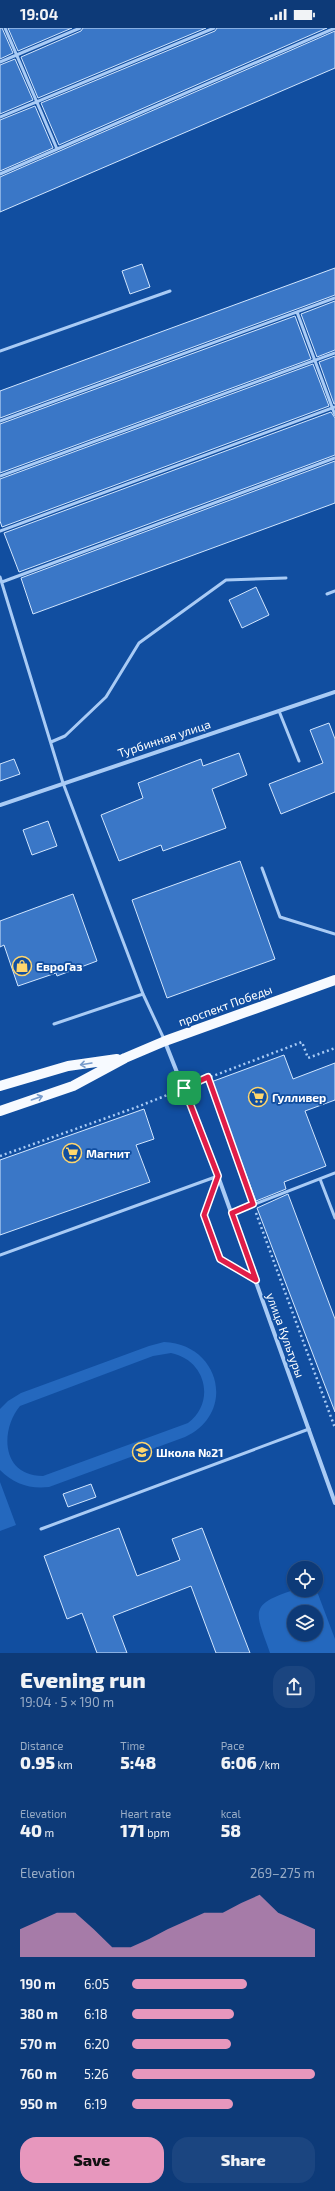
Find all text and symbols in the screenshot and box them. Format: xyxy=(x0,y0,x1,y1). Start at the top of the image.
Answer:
text: 19:04 xyxy=(20,5,58,23)
street label: Турбинная улица xyxy=(116,716,212,761)
shop icon: ЕвроГаз xyxy=(11,955,33,977)
place label: ЕвроГаз xyxy=(36,959,82,973)
street label: проспект Победы xyxy=(176,982,274,1028)
one-way arrow xyxy=(80,1060,93,1068)
pin xyxy=(167,1071,201,1105)
icon: arrive xyxy=(173,1077,195,1099)
supermarket icon: Гулливер xyxy=(247,1086,269,1108)
place label: Гулливер xyxy=(272,1090,326,1104)
one-way arrow xyxy=(31,1094,43,1102)
supermarket icon: Магнит xyxy=(61,1142,83,1164)
place label: Магнит xyxy=(86,1146,130,1160)
street label: улица Культуры xyxy=(263,1291,308,1380)
school or university icon: Школа №21 xyxy=(131,1441,153,1463)
place label: Школа №21 xyxy=(156,1445,223,1459)
map controls xyxy=(287,1561,323,1641)
button: locate xyxy=(287,1561,323,1597)
button: layers xyxy=(287,1605,323,1641)
text: Evening run xyxy=(20,1666,146,1692)
button: share xyxy=(273,1666,315,1708)
text: 19:04 · 5 × 190 m xyxy=(20,1694,114,1710)
text: Distance xyxy=(20,1739,63,1752)
text: Time xyxy=(120,1739,145,1752)
text: Pace xyxy=(221,1739,244,1752)
text: 0.95 xyxy=(20,1752,55,1772)
text: 5:48 xyxy=(120,1752,156,1772)
text: 6:06 xyxy=(221,1752,257,1772)
text: km xyxy=(55,1758,73,1771)
text: /km xyxy=(257,1758,280,1771)
text: Elevation xyxy=(20,1807,67,1820)
text: Heart rate xyxy=(120,1807,171,1820)
text: kcal xyxy=(221,1807,241,1820)
text: 40 xyxy=(20,1820,42,1840)
text: 171 xyxy=(120,1820,145,1840)
text: 58 xyxy=(221,1820,241,1840)
text: m xyxy=(42,1826,54,1839)
text: bpm xyxy=(145,1826,170,1839)
text: Elevation xyxy=(20,1865,75,1881)
text: 269–275 m xyxy=(250,1865,315,1881)
text: 190 m xyxy=(20,1976,56,1992)
text: 6:05 xyxy=(84,1976,109,1992)
text: 380 m xyxy=(20,2006,58,2022)
text: 6:18 xyxy=(84,2006,108,2022)
text: 570 m xyxy=(20,2036,57,2052)
text: 6:20 xyxy=(84,2036,110,2052)
text: 760 m xyxy=(20,2066,57,2082)
text: 5:26 xyxy=(84,2066,109,2082)
text: 950 m xyxy=(20,2096,57,2112)
text: 6:19 xyxy=(84,2096,107,2112)
button: Save xyxy=(20,2137,164,2183)
button: Share xyxy=(172,2137,315,2183)

